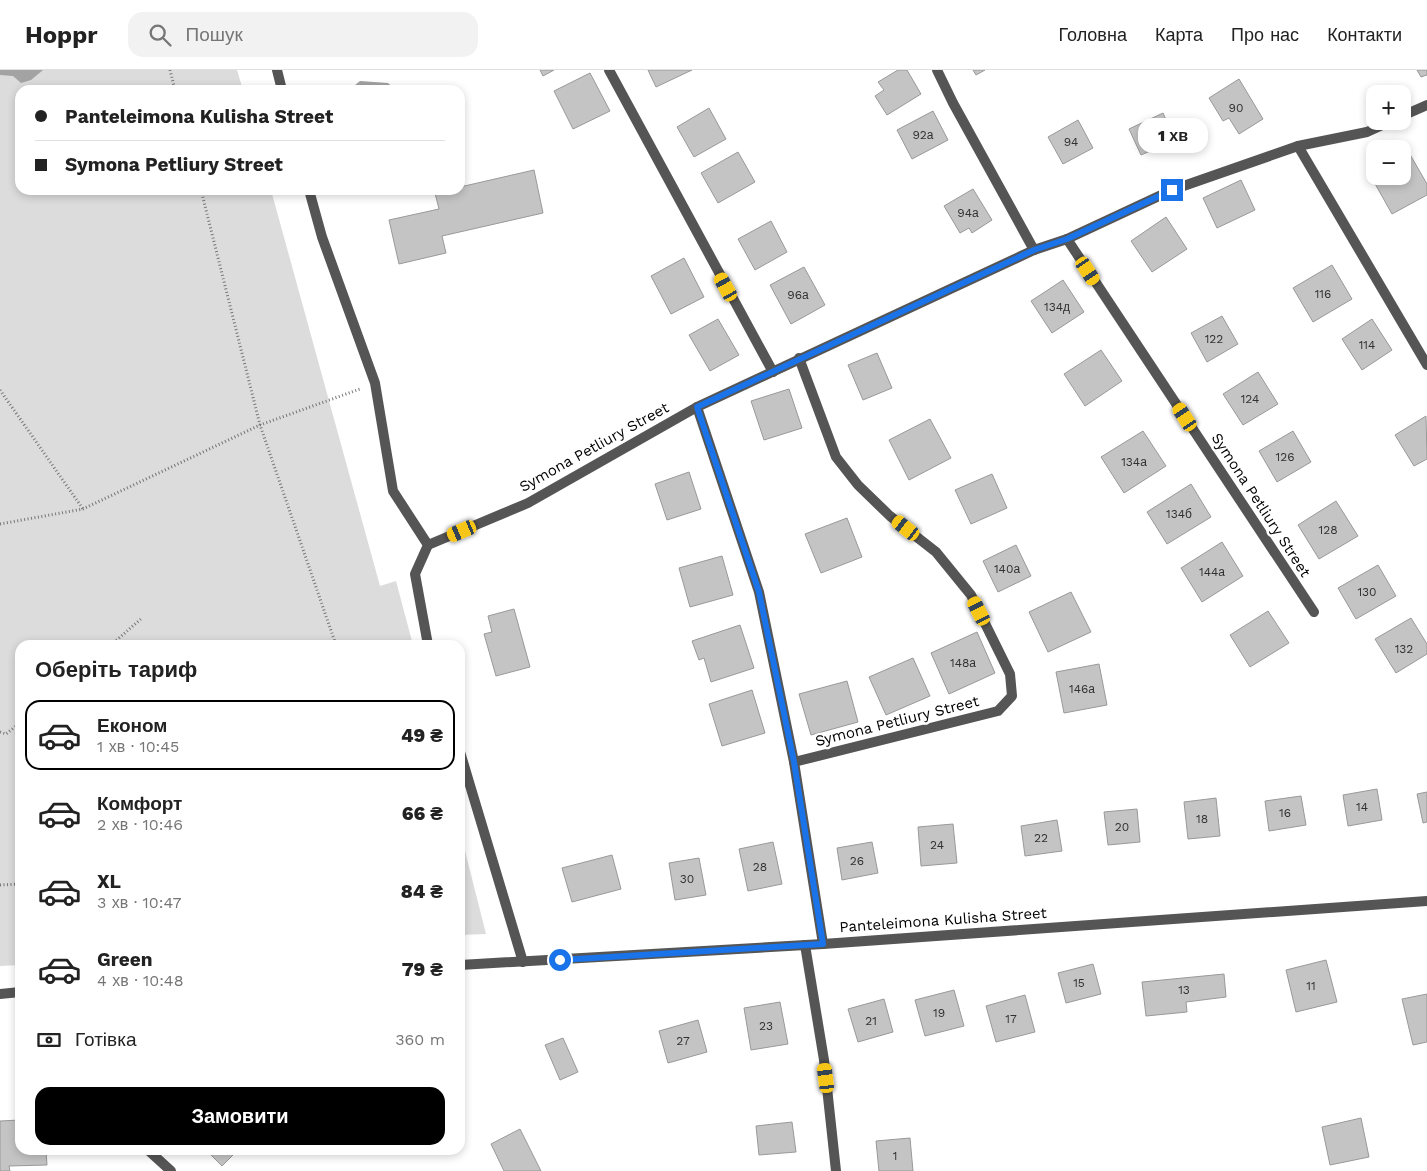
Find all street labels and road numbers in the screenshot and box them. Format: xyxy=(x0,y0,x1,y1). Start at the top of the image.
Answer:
street label: Symona Petliury Street xyxy=(516,398,673,496)
street label: Symona Petliury Street xyxy=(1208,430,1315,581)
street label: Symona Petliury Street xyxy=(813,692,981,750)
street label: Panteleimona Kulisha Street xyxy=(839,904,1048,936)

